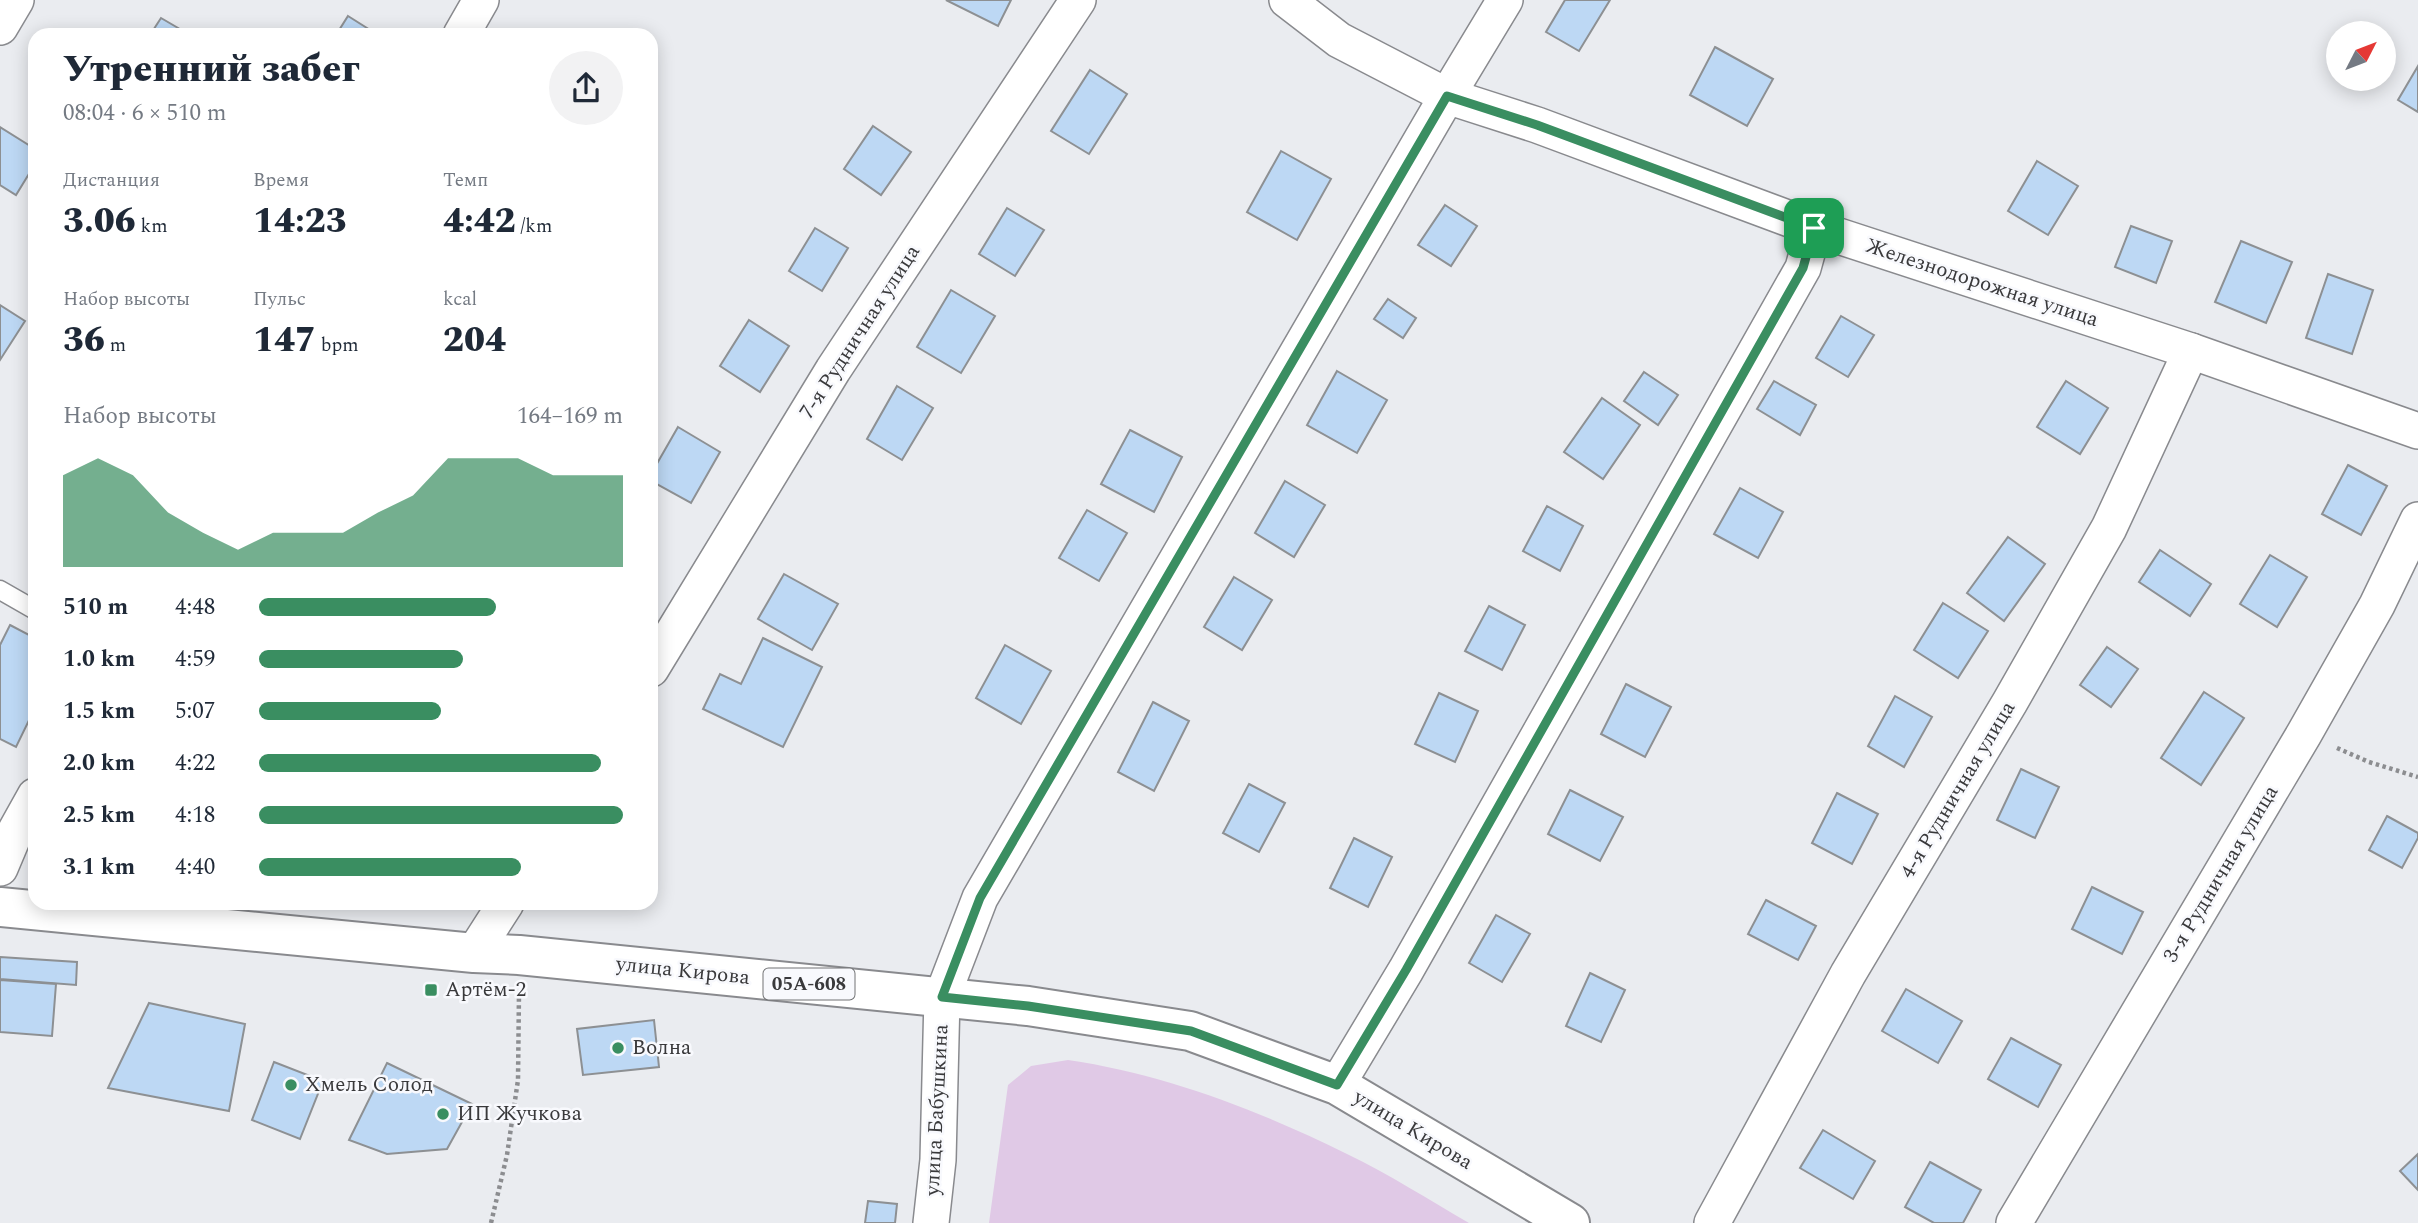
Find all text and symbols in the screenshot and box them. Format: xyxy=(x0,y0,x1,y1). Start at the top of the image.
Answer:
north arrow xyxy=(2326,21,2396,91)
map controls xyxy=(2326,21,2396,91)
text: Утренний забег xyxy=(63,41,359,99)
button: share xyxy=(549,51,623,125)
text: 08:04 · 6 × 510 m xyxy=(63,96,227,131)
text: Дистанция xyxy=(63,166,160,195)
text: Время xyxy=(253,166,309,195)
text: Темп xyxy=(443,166,488,195)
text: 3.06 xyxy=(63,195,136,248)
text: 14:23 xyxy=(253,195,347,248)
text: 4:42 xyxy=(443,195,516,248)
pin xyxy=(1784,198,1844,258)
icon: arrive xyxy=(1795,209,1833,247)
text: km xyxy=(136,212,168,241)
text: /km xyxy=(516,212,552,241)
street label: Железнодорожная улица xyxy=(1861,230,2103,336)
street label: 7-я Рудничная улица xyxy=(791,238,929,426)
text: Набор высоты xyxy=(63,285,190,314)
text: Пульс xyxy=(253,285,306,314)
text: kcal xyxy=(443,285,477,314)
text: 36 xyxy=(63,314,105,367)
text: 147 xyxy=(253,314,316,367)
text: 204 xyxy=(443,314,506,367)
text: m xyxy=(105,331,126,360)
text: bpm xyxy=(316,331,359,360)
text: Набор высоты xyxy=(63,399,217,434)
text: 164–169 m xyxy=(517,399,623,434)
text: 510 m xyxy=(63,590,128,625)
text: 4:48 xyxy=(175,590,215,625)
text: 1.0 km xyxy=(63,642,135,677)
text: 4:59 xyxy=(175,642,215,677)
text: 1.5 km xyxy=(63,694,135,729)
text: 5:07 xyxy=(175,694,215,729)
street label: 4-я Рудничная улица xyxy=(1892,694,2024,885)
text: 2.0 km xyxy=(63,746,135,781)
text: 4:22 xyxy=(175,746,215,781)
street label: 3-я Рудничная улица xyxy=(2155,778,2287,969)
text: 2.5 km xyxy=(63,798,135,833)
text: 4:18 xyxy=(175,798,215,833)
text: 3.1 km xyxy=(63,850,135,885)
text: 4:40 xyxy=(175,850,215,885)
street label: улица Кирова xyxy=(614,948,752,994)
road number: 05А-608 xyxy=(764,968,854,1000)
place label: Артём-2 xyxy=(445,974,526,1006)
marker: Артём-2 xyxy=(423,982,439,998)
street label: улица Бабушкина xyxy=(916,1023,958,1198)
place label: Волна xyxy=(632,1032,692,1064)
marker: Волна xyxy=(610,1040,626,1056)
place label: Хмель Солод xyxy=(305,1069,433,1101)
marker: Хмель Солод xyxy=(283,1077,299,1093)
street label: улица Кирова xyxy=(1346,1081,1479,1179)
place label: ИП Жучкова xyxy=(457,1098,583,1130)
marker: ИП Жучкова xyxy=(435,1106,451,1122)

